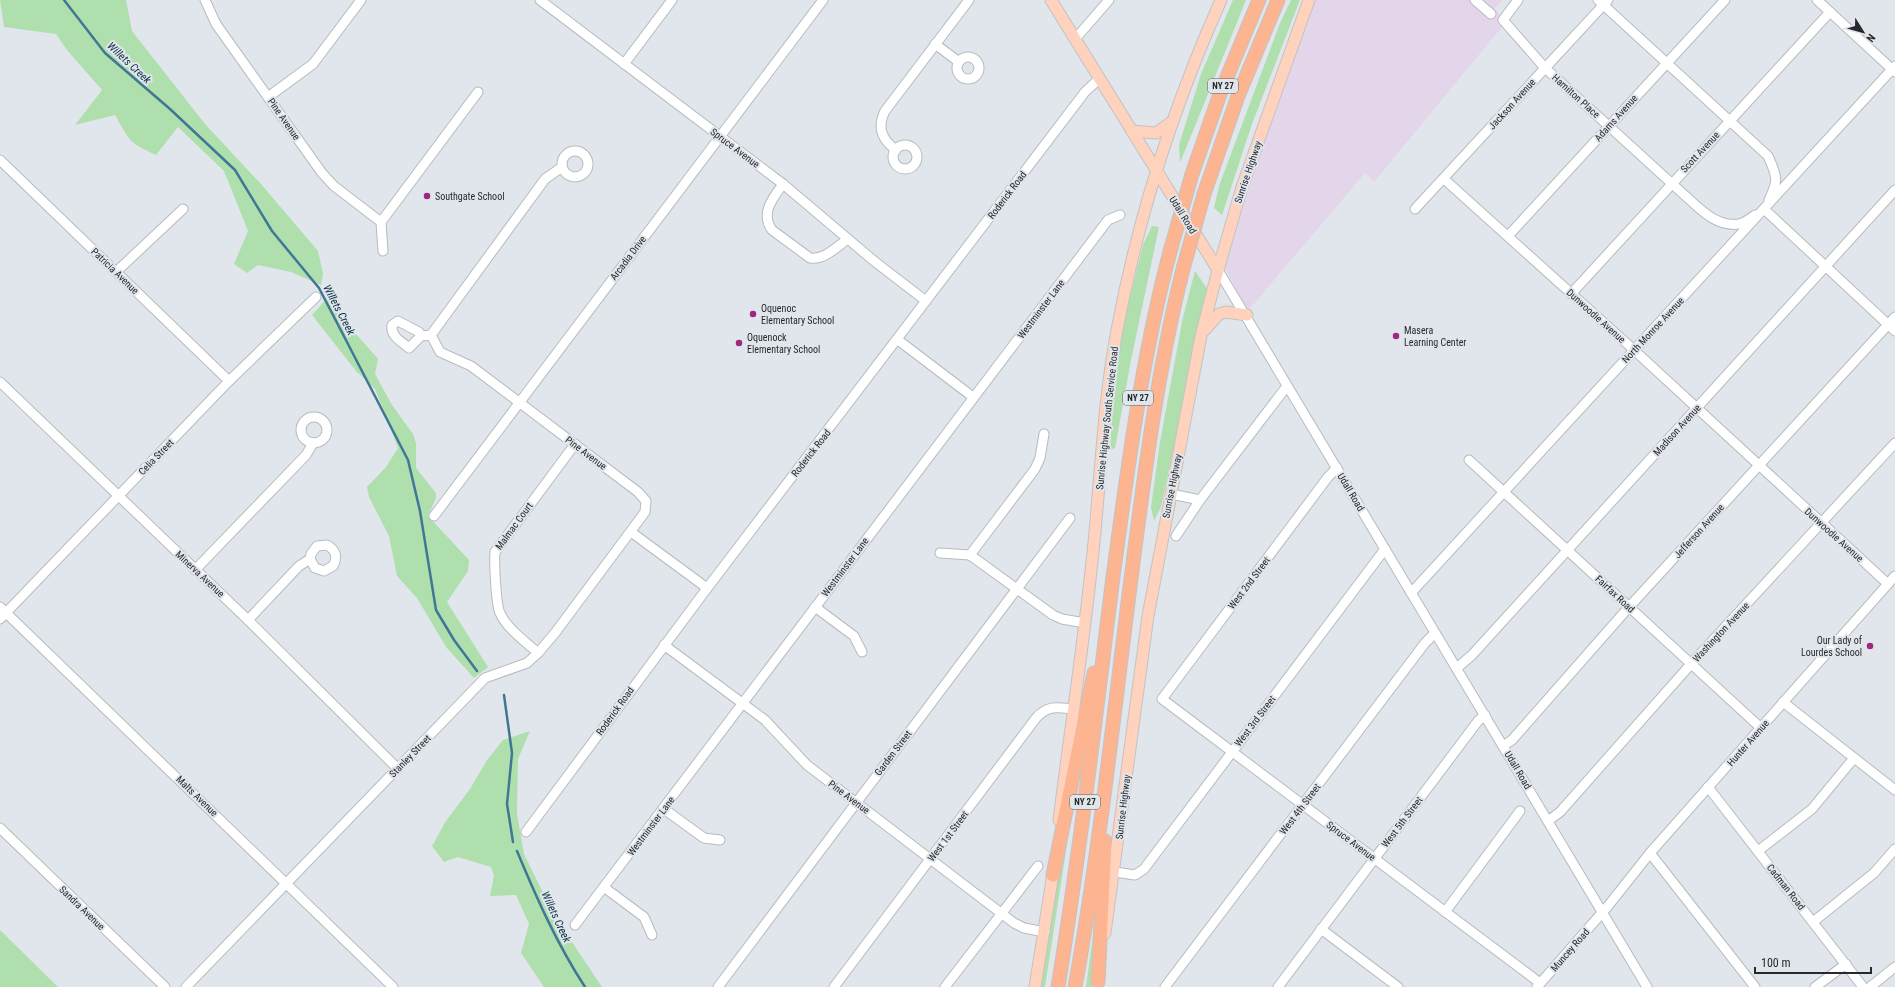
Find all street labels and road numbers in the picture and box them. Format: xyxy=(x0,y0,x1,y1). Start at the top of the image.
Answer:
street label: Hamilton Place xyxy=(1550,72,1602,120)
street label: Jackson Avenue xyxy=(1486,76,1538,132)
road number: NY 27 xyxy=(1208,79,1238,93)
street label: Adams Avenue xyxy=(1592,92,1640,143)
street label: Pine Avenue xyxy=(266,96,303,142)
street label: Spruce Avenue xyxy=(708,126,762,170)
street label: Scott Avenue xyxy=(1678,129,1722,175)
street label: Sunrise Highway xyxy=(1232,139,1264,205)
street label: Roderick Road xyxy=(986,169,1029,221)
street label: Udall Road xyxy=(1167,194,1199,236)
street label: Arcadia Drive xyxy=(608,234,648,282)
street label: Patricia Avenue xyxy=(89,246,141,296)
street label: Westminster Lane xyxy=(1015,277,1067,341)
street label: Dunwoodie Avenue xyxy=(1564,287,1628,345)
street label: North Monroe Avenue xyxy=(1620,295,1686,365)
street label: Sunrise Highway South Service Road xyxy=(1094,346,1120,490)
road number: NY 27 xyxy=(1123,391,1153,405)
street label: Madison Avenue xyxy=(1651,402,1703,458)
street label: Roderick Road xyxy=(789,427,833,479)
street label: Pine Avenue xyxy=(563,434,609,472)
street label: Celia Street xyxy=(136,437,176,477)
street label: Sunrise Highway xyxy=(1160,453,1184,519)
street label: Udall Road xyxy=(1335,471,1367,513)
street label: Malmac Court xyxy=(493,500,535,552)
street label: Jefferson Avenue xyxy=(1672,501,1726,560)
street label: Dunwoodie Avenue xyxy=(1802,506,1866,564)
street label: Westminster Lane xyxy=(819,535,871,599)
street label: Minerva Avenue xyxy=(173,549,227,600)
street label: West 2nd Street xyxy=(1226,555,1272,611)
street label: Fairfax Road xyxy=(1593,573,1637,615)
street label: Washington Avenue xyxy=(1691,600,1752,664)
street label: Roderick Road xyxy=(594,685,636,737)
street label: West 3rd Street xyxy=(1232,693,1278,748)
street label: Hunter Avenue xyxy=(1725,717,1771,768)
street label: Garden Street xyxy=(872,728,914,778)
street label: Stanley Street xyxy=(387,733,433,779)
street label: Udall Road xyxy=(1502,749,1534,791)
street label: Malts Avenue xyxy=(174,774,220,819)
street label: Sunrise Highway xyxy=(1114,774,1132,840)
street label: Pine Avenue xyxy=(826,778,872,816)
street label: West 4th Street xyxy=(1277,782,1323,836)
street label: Westminster Lane xyxy=(625,794,677,858)
road number: NY 27 xyxy=(1070,795,1100,809)
street label: West 5th Street xyxy=(1379,795,1425,849)
street label: West 1st Street xyxy=(926,809,971,863)
street label: Spruce Avenue xyxy=(1324,819,1378,863)
street label: Cadman Road xyxy=(1765,862,1807,912)
street label: Sandra Avenue xyxy=(57,884,107,932)
street label: Muncey Road xyxy=(1548,926,1592,974)

